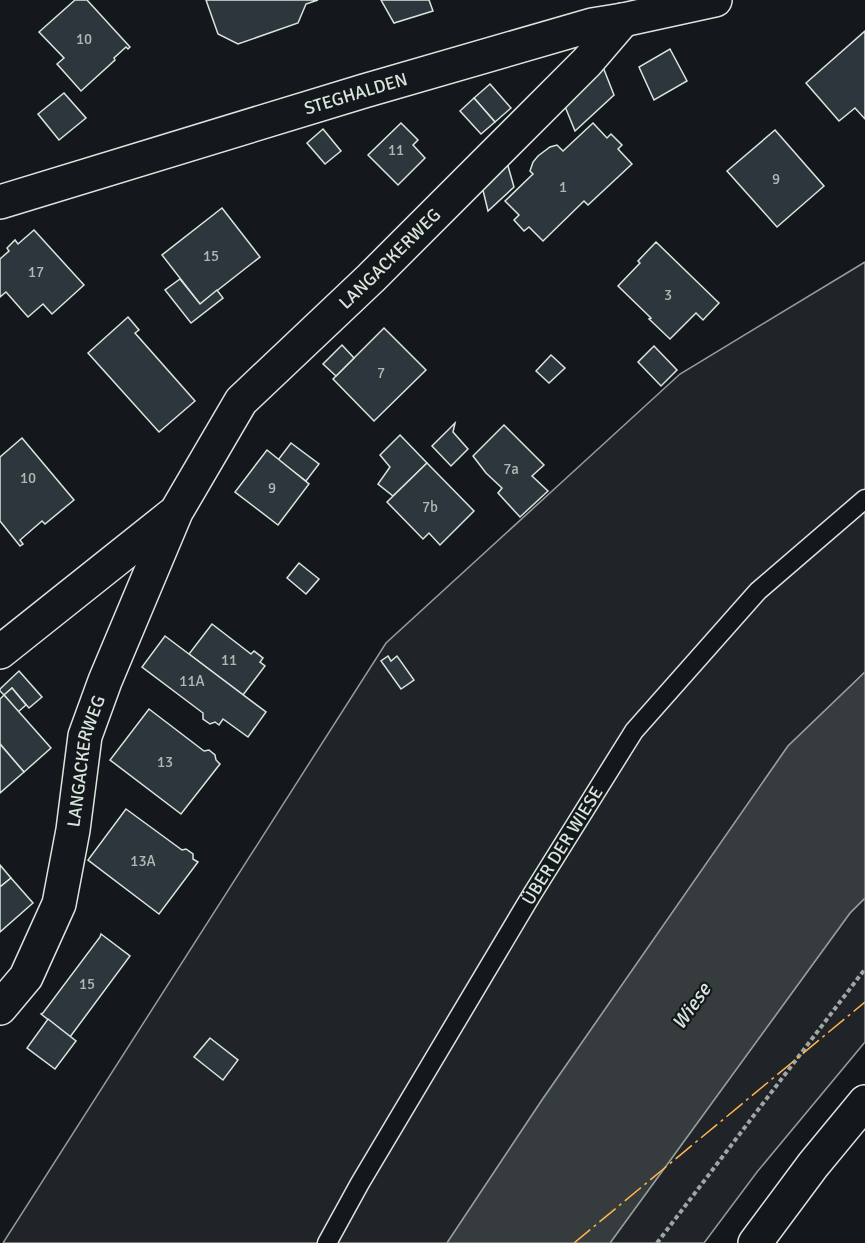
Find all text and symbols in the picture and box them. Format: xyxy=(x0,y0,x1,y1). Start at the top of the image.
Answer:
house number: 10 xyxy=(76,30,92,48)
street label: STEGHALDEN xyxy=(302,68,410,120)
house number: 11 xyxy=(388,141,404,159)
house number: 9 xyxy=(772,170,780,188)
house number: 1 xyxy=(559,178,567,196)
street label: LANGACKERWEG xyxy=(334,204,445,314)
house number: 15 xyxy=(203,247,219,265)
house number: 17 xyxy=(28,263,44,281)
house number: 3 xyxy=(664,286,672,304)
house number: 7 xyxy=(377,364,385,382)
house number: 7a xyxy=(503,460,519,478)
house number: 10 xyxy=(20,469,36,487)
house number: 9 xyxy=(268,479,276,497)
house number: 7b xyxy=(422,498,438,516)
house number: 11 xyxy=(221,651,237,669)
house number: 11A xyxy=(179,672,205,690)
street label: LANGACKERWEG xyxy=(62,692,110,828)
house number: 13 xyxy=(157,753,173,771)
street label: ÜBER DER WIESE xyxy=(517,782,608,909)
house number: 13A xyxy=(130,852,156,870)
house number: 15 xyxy=(79,975,95,993)
water label: Wiese xyxy=(666,977,717,1034)

